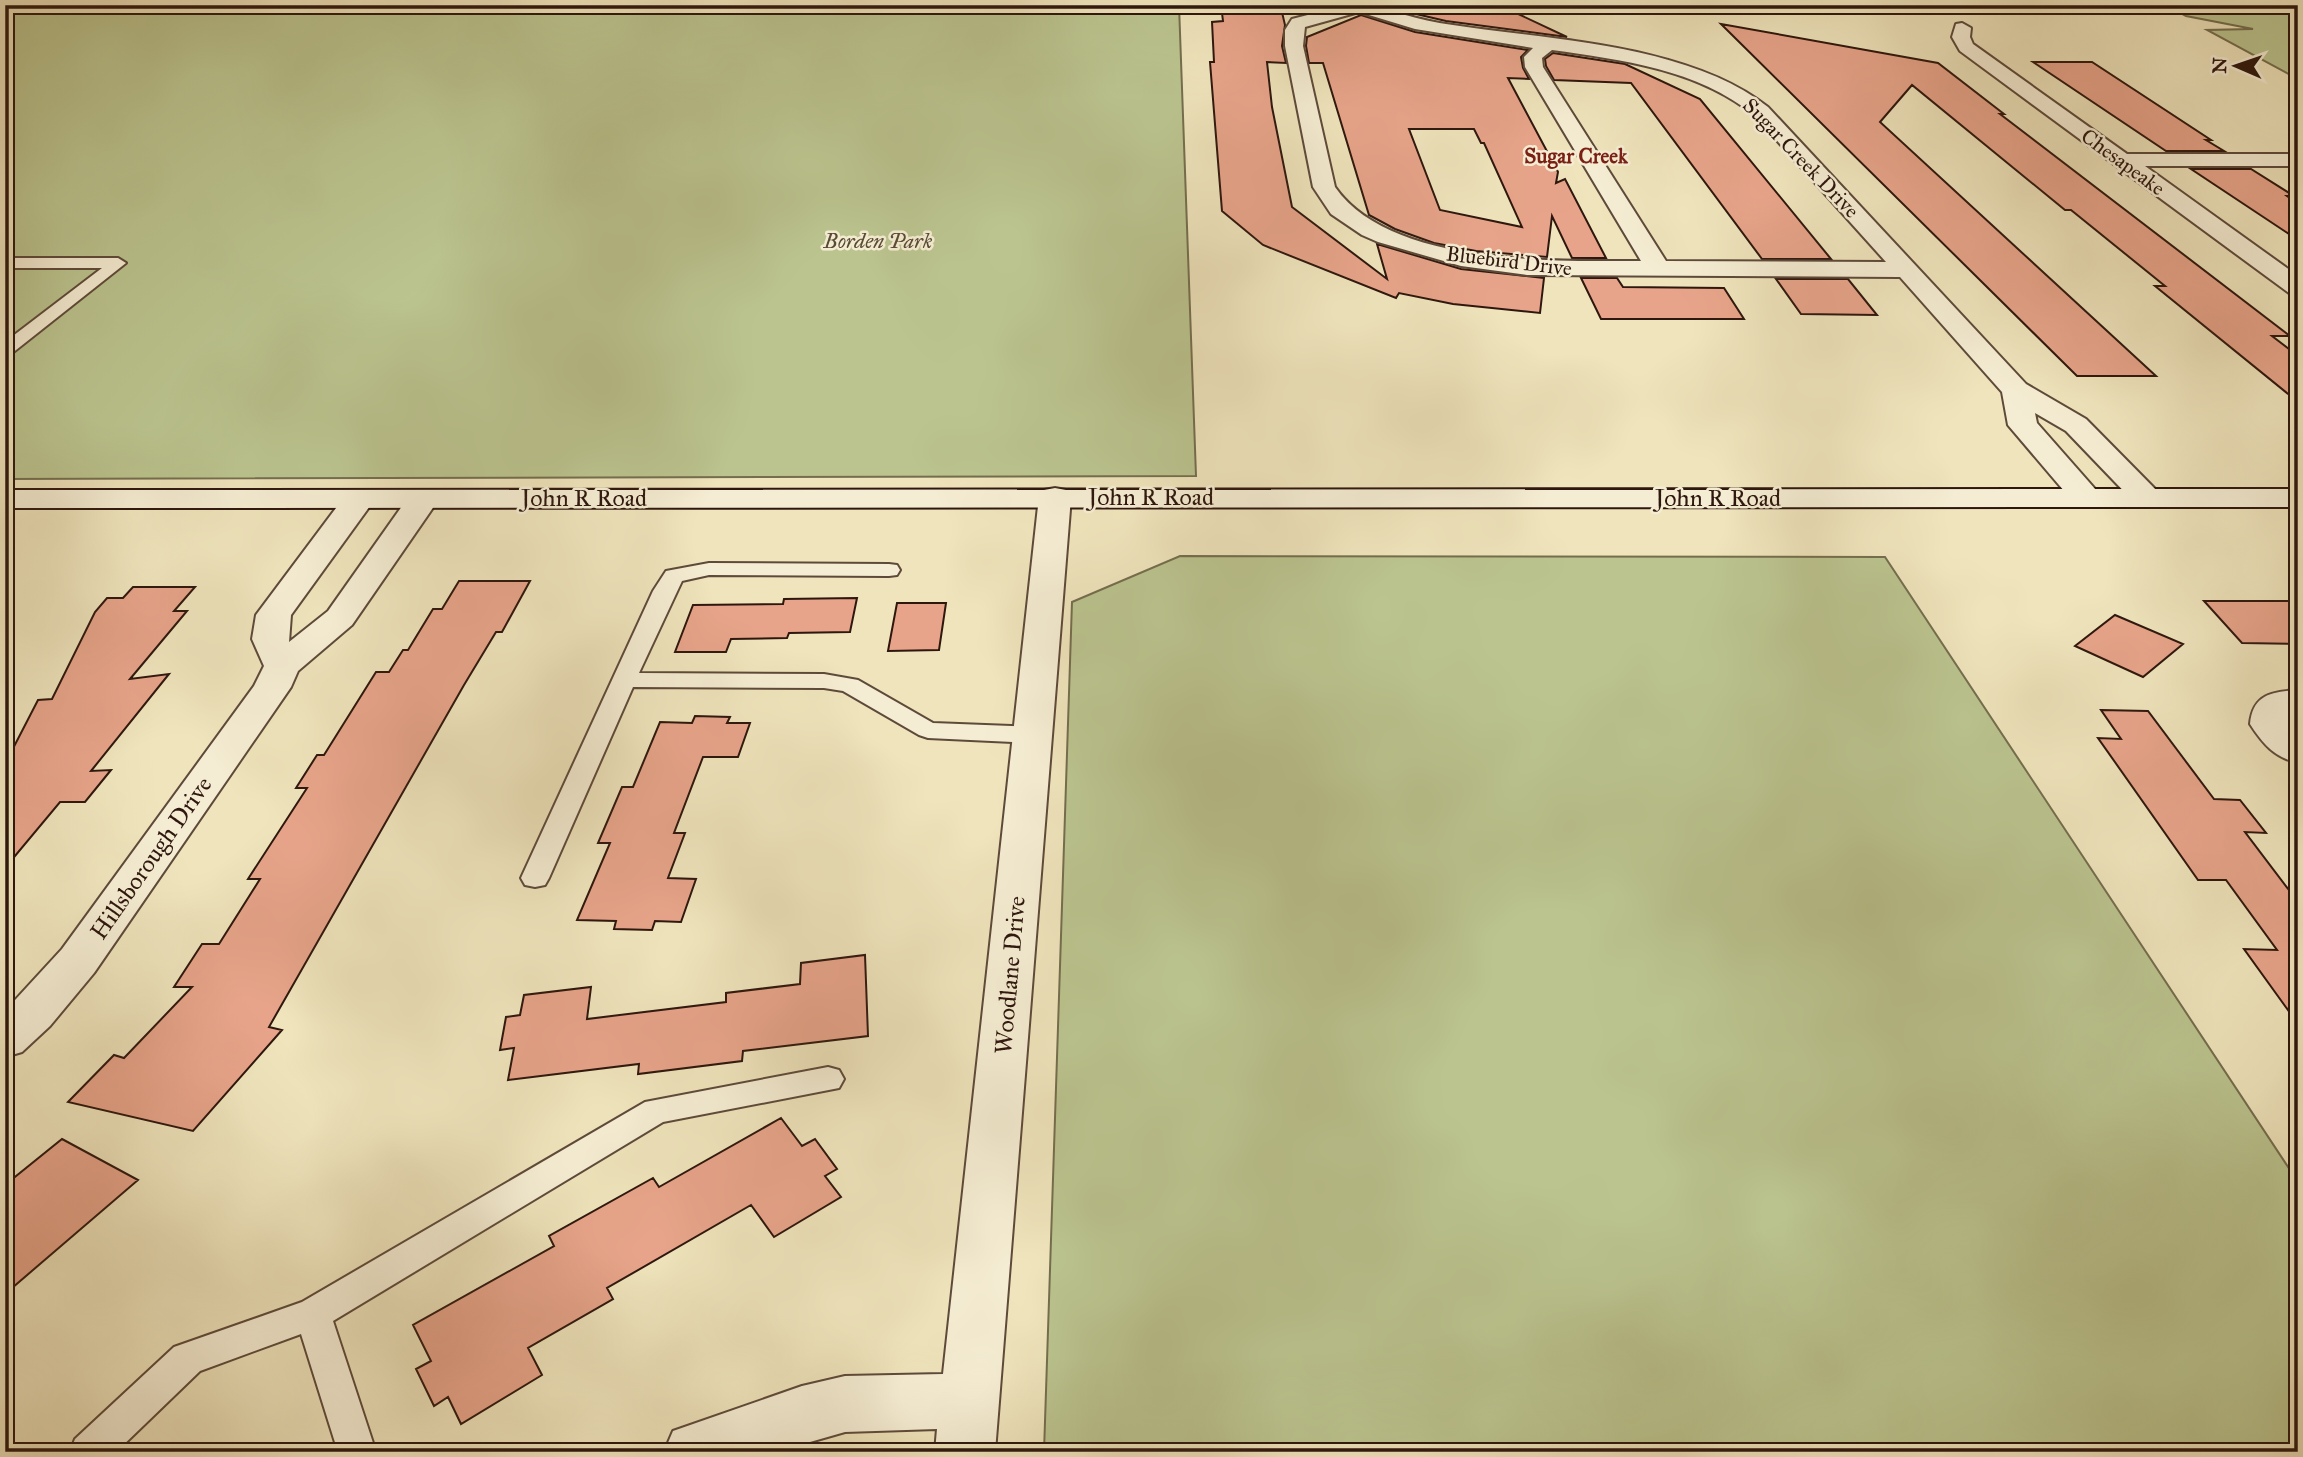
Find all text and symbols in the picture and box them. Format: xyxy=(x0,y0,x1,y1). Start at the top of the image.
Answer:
north arrow xyxy=(2202,32,2272,102)
text: N xyxy=(2208,57,2231,74)
street label: Sugar Creek Drive xyxy=(1737,93,1865,224)
street label: Chesapeake xyxy=(2076,123,2170,201)
district label: Sugar Creek xyxy=(1524,143,1629,169)
park label: Borden Park xyxy=(823,228,933,254)
street label: Bluebird Drive xyxy=(1445,240,1574,282)
street label: John R Road xyxy=(1085,482,1214,512)
street label: John R Road xyxy=(518,483,647,513)
street label: John R Road xyxy=(1652,483,1781,513)
street label: Hillsborough Drive xyxy=(84,771,218,945)
street label: Woodlane Drive xyxy=(988,895,1032,1055)

